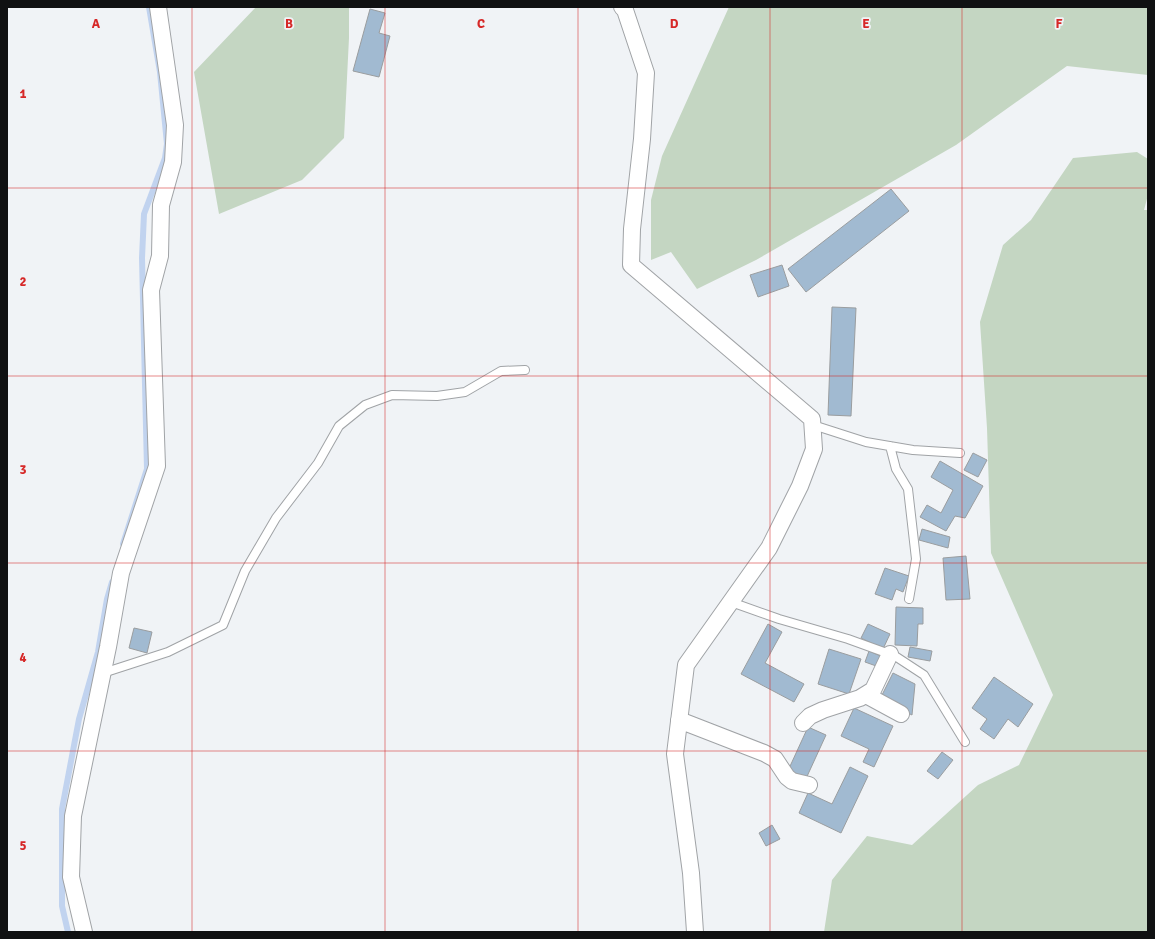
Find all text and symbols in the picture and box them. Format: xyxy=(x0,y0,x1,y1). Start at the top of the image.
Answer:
text: A xyxy=(92,16,101,32)
text: B xyxy=(285,16,293,32)
text: C xyxy=(477,16,485,32)
text: D xyxy=(670,16,679,32)
text: E xyxy=(862,16,870,32)
text: F xyxy=(1056,16,1063,32)
text: 1 xyxy=(19,86,27,102)
text: 2 xyxy=(19,274,27,290)
text: 3 xyxy=(19,462,27,478)
text: 4 xyxy=(19,650,27,666)
text: 5 xyxy=(19,838,27,854)

